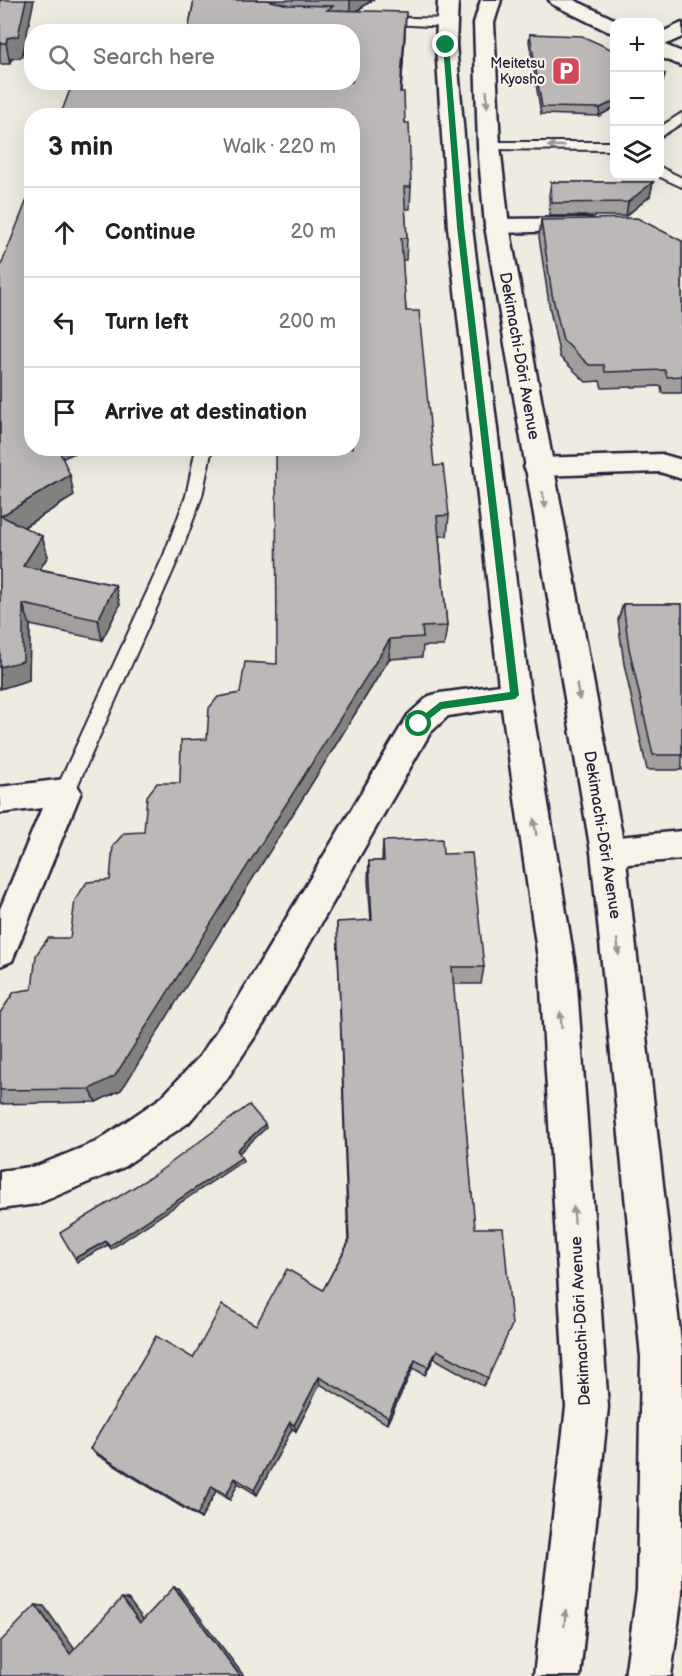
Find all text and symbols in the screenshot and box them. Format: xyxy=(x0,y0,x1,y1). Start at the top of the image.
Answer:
map controls xyxy=(610,18,664,180)
button: + xyxy=(610,18,664,72)
search box xyxy=(24,24,360,90)
route end xyxy=(432,31,458,57)
icon: search xyxy=(45,41,78,74)
text: Search here xyxy=(93,44,215,71)
place label: Meitetsu Kyosho xyxy=(490,55,545,88)
parking icon: Meitetsu Kyosho xyxy=(550,55,582,87)
button: − xyxy=(610,72,664,126)
one-way arrow xyxy=(483,90,492,109)
button: layers xyxy=(610,126,664,180)
text: 3 min xyxy=(48,132,113,163)
text: Walk · 220 m xyxy=(223,135,336,159)
one-way arrow xyxy=(547,141,566,151)
icon: ahead xyxy=(48,216,81,249)
text: Continue xyxy=(105,219,195,246)
text: 20 m xyxy=(291,220,336,244)
street label: Dekimachi-Dōri Avenue xyxy=(495,271,543,442)
icon: left xyxy=(48,306,81,339)
text: Turn left xyxy=(105,309,189,336)
text: 200 m xyxy=(279,310,336,334)
icon: arrive xyxy=(48,396,81,429)
text: Arrive at destination xyxy=(105,399,307,426)
one-way arrow xyxy=(540,491,549,510)
one-way arrow xyxy=(574,682,583,701)
route start xyxy=(405,710,431,736)
street label: Dekimachi-Dōri Avenue xyxy=(579,750,625,921)
one-way arrow xyxy=(531,817,540,836)
one-way arrow xyxy=(613,937,623,956)
one-way arrow xyxy=(557,1011,566,1030)
one-way arrow xyxy=(570,1205,579,1224)
street label: Dekimachi-Dōri Avenue xyxy=(567,1235,595,1406)
one-way arrow xyxy=(561,1609,570,1628)

